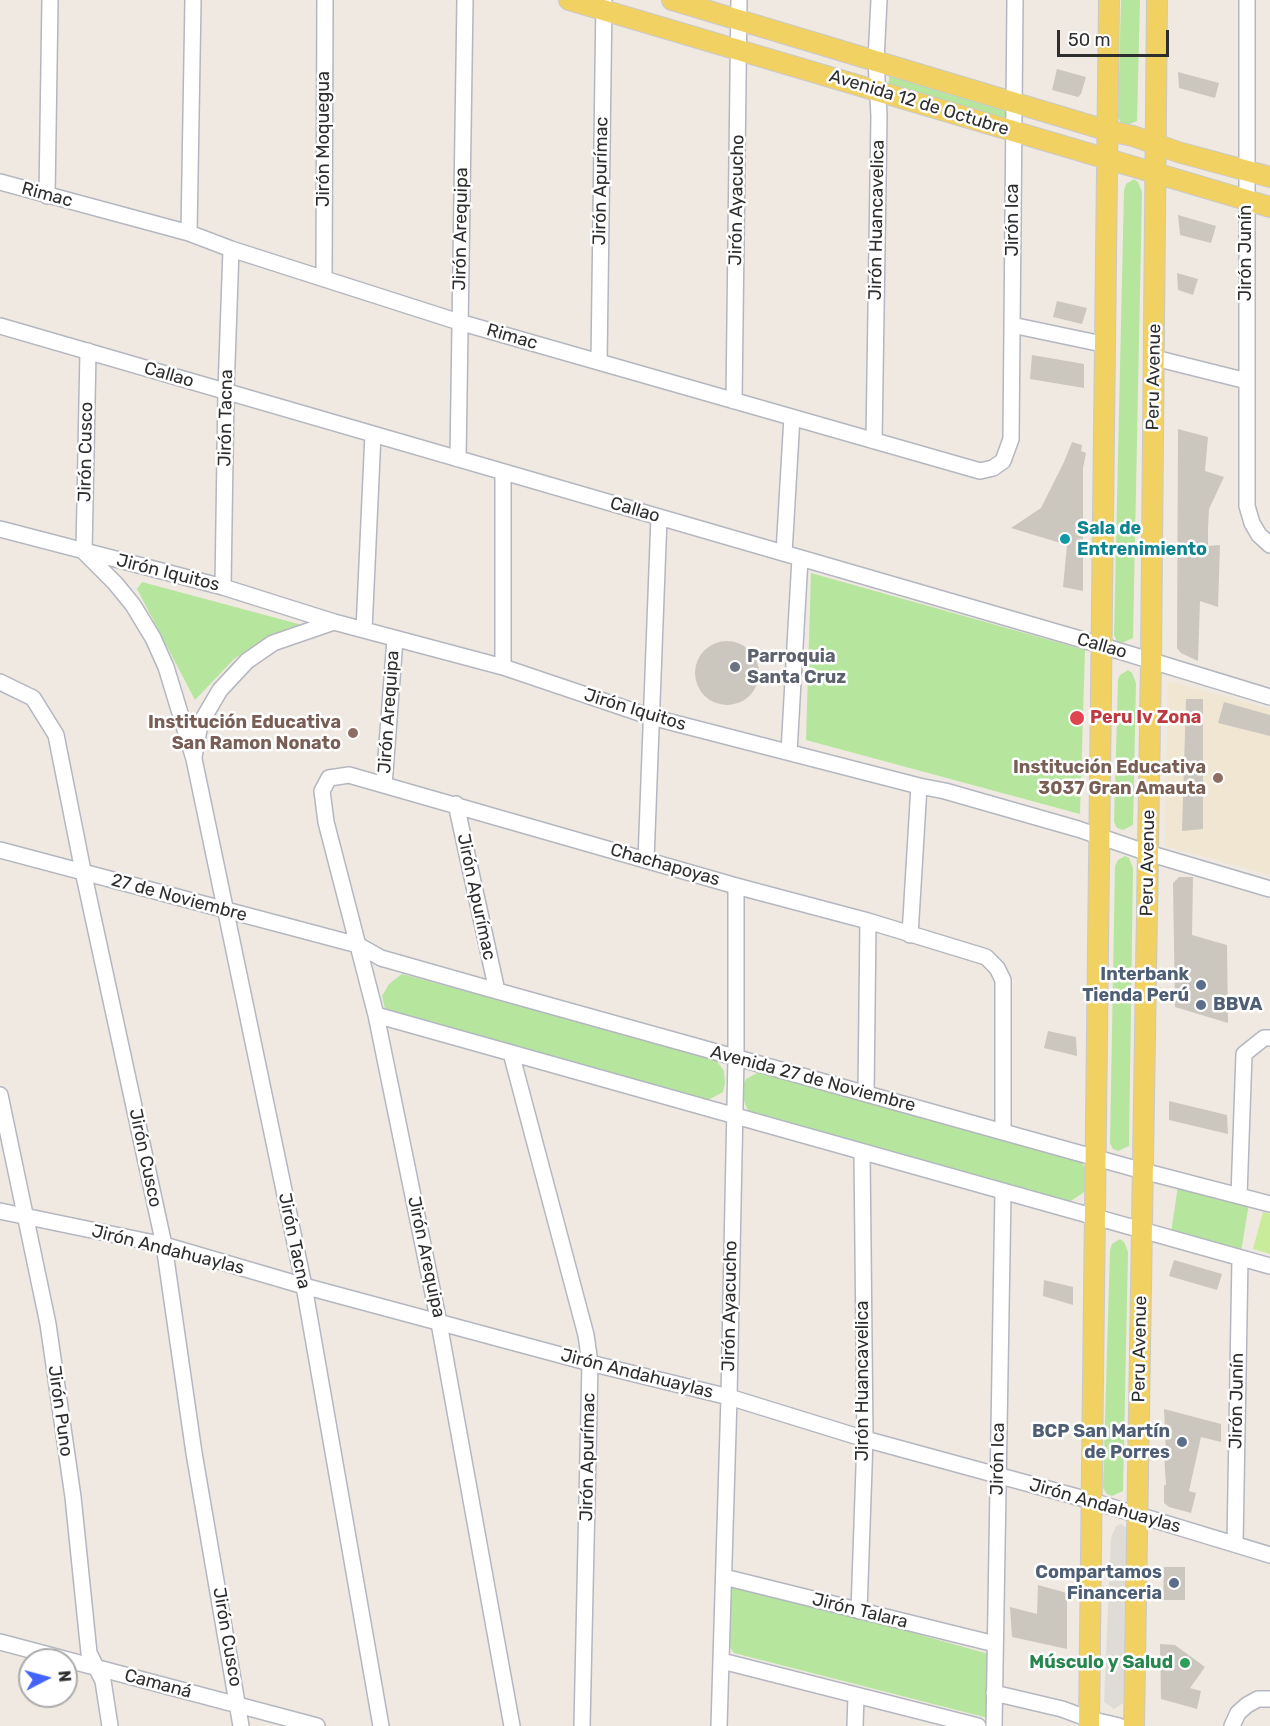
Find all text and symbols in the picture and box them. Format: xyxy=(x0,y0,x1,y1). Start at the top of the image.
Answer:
scale bar xyxy=(1060,18,1172,56)
text: 50 m xyxy=(1068,29,1111,51)
street label: Avenida 12 de Octubre xyxy=(826,65,1012,141)
street label: Jirón Moquegua xyxy=(313,71,335,207)
street label: Jirón Apurímac xyxy=(589,116,613,246)
street label: Jirón Ayacucho xyxy=(725,134,749,266)
street label: Jirón Huancavelica xyxy=(865,140,889,300)
street label: Jirón Arequipa xyxy=(449,167,473,291)
street label: Rimac xyxy=(19,178,75,212)
street label: Jirón Ica xyxy=(1002,184,1024,256)
street label: Jirón Junín xyxy=(1235,205,1257,301)
street label: Rimac xyxy=(484,319,540,355)
street label: Peru Avenue xyxy=(1142,323,1166,431)
street label: Callao xyxy=(142,358,196,392)
street label: Jirón Tacna xyxy=(214,369,238,467)
street label: Jirón Cusco xyxy=(74,402,98,502)
street label: Callao xyxy=(608,493,662,527)
place label: Sala de Entrenimiento xyxy=(1077,518,1207,560)
marker: Sala de Entrenimiento xyxy=(1058,532,1072,546)
street label: Jirón Iquitos xyxy=(114,550,222,596)
street label: Callao xyxy=(1075,629,1129,663)
place label: Parroquia Santa Cruz xyxy=(747,646,846,688)
street label: Jirón Arequipa xyxy=(374,650,404,774)
marker: Parroquia Santa Cruz xyxy=(728,660,742,674)
street label: Jirón Iquitos xyxy=(581,684,689,736)
place label: Peru Iv Zona xyxy=(1090,707,1201,729)
marker: Peru Iv Zona xyxy=(1068,709,1086,727)
place label: Institución Educativa San Ramon Nonato xyxy=(148,712,341,754)
marker: Institución Educativa San Ramon Nonato xyxy=(346,726,360,740)
place label: Institución Educativa 3037 Gran Amauta xyxy=(1013,757,1206,800)
marker: Institución Educativa 3037 Gran Amauta xyxy=(1211,771,1225,785)
street label: Peru Avenue xyxy=(1136,809,1160,917)
street label: Jirón Apurímac xyxy=(452,832,500,962)
street label: Chachapoyas xyxy=(608,839,722,891)
street label: 27 de Noviembre xyxy=(109,869,249,927)
place label: Interbank Tienda Perú xyxy=(1082,964,1189,1006)
marker: Interbank Tienda Perú xyxy=(1194,978,1208,992)
place label: BBVA xyxy=(1213,994,1262,1016)
marker: BBVA xyxy=(1194,998,1208,1012)
street label: Avenida 27 de Noviembre xyxy=(708,1041,918,1117)
street label: Jirón Cusco xyxy=(124,1107,166,1209)
street label: Jirón Tacna xyxy=(273,1191,315,1291)
street label: Jirón Arequipa xyxy=(403,1194,449,1320)
street label: Jirón Andahuaylas xyxy=(89,1221,247,1279)
street label: Jirón Ayacucho xyxy=(718,1240,742,1372)
street label: Peru Avenue xyxy=(1128,1295,1152,1403)
street label: Jirón Huancavelica xyxy=(852,1301,874,1461)
street label: Jirón Andahuaylas xyxy=(558,1345,716,1403)
street label: Jirón Junín xyxy=(1225,1353,1249,1449)
street label: Jirón Puno xyxy=(43,1364,77,1458)
street label: Jirón Apurímac xyxy=(576,1392,600,1522)
place label: BCP San Martín de Porres xyxy=(1032,1421,1170,1464)
street label: Jirón Ica xyxy=(987,1422,1009,1496)
marker: BCP San Martín de Porres xyxy=(1175,1435,1189,1449)
street label: Jirón Andahuaylas xyxy=(1027,1474,1183,1538)
place label: Compartamos Financeria xyxy=(1035,1562,1162,1604)
marker: Compartamos Financeria xyxy=(1167,1576,1181,1590)
street label: Jirón Cusco xyxy=(208,1586,246,1688)
street label: Jirón Talara xyxy=(810,1589,910,1633)
north arrow xyxy=(18,1648,78,1708)
place label: Músculo y Salud xyxy=(1029,1652,1173,1674)
marker: Músculo y Salud xyxy=(1178,1656,1192,1670)
street label: Camaná xyxy=(122,1665,194,1703)
text: N xyxy=(54,1670,74,1683)

